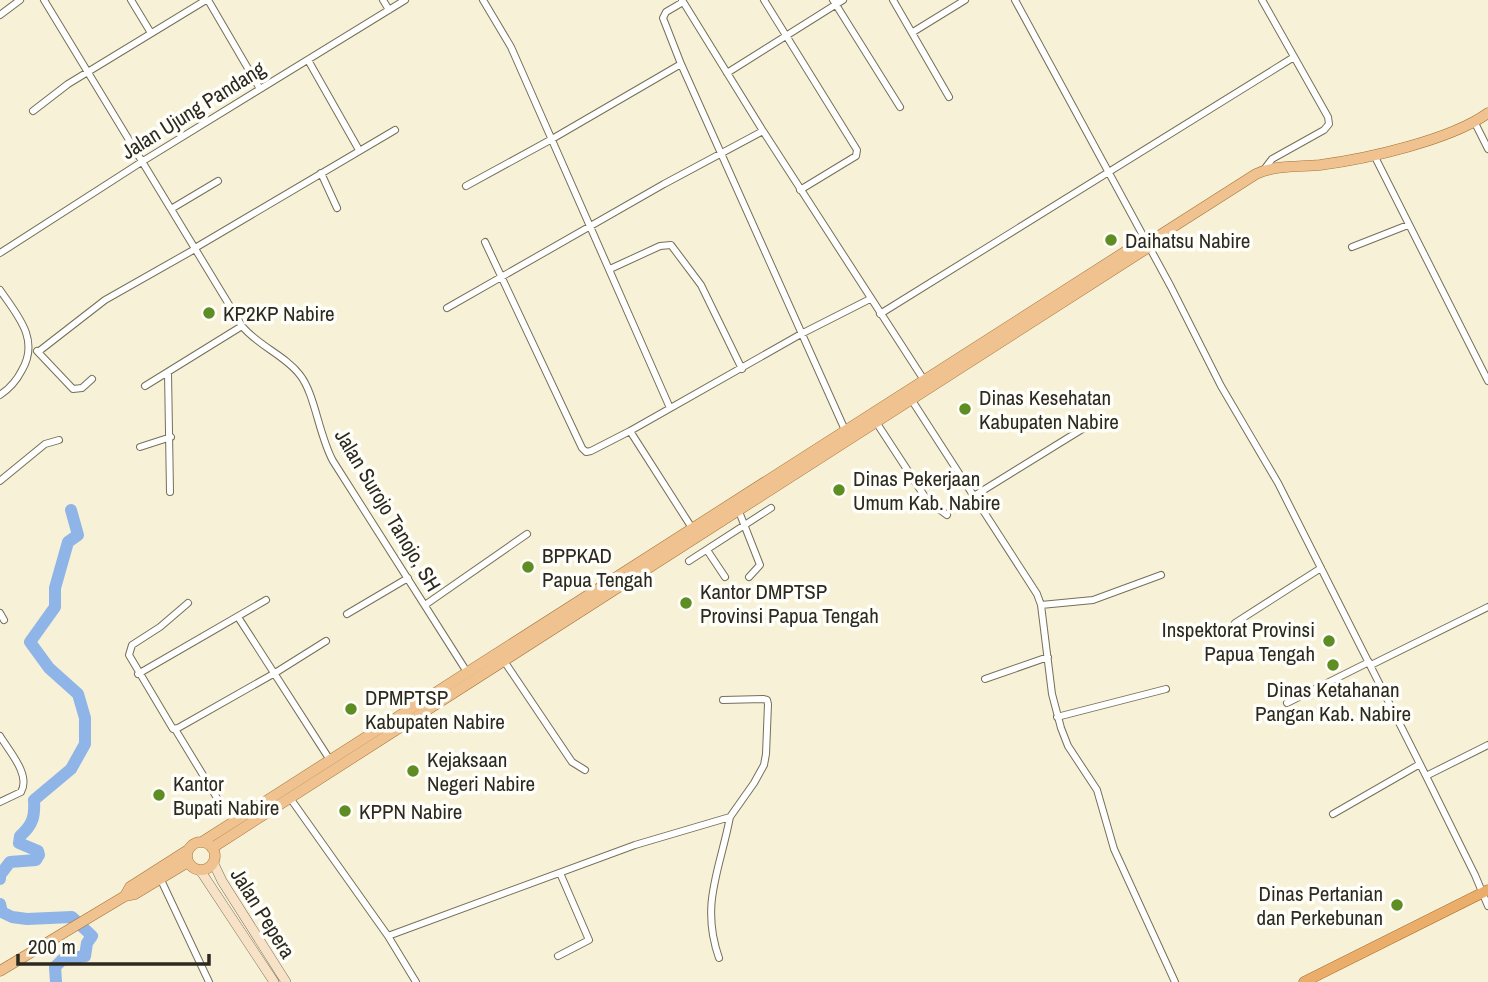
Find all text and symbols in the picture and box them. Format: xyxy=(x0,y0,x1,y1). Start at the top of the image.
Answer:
street label: Jalan Ujung Pandang xyxy=(115,54,271,166)
place label: Daihatsu Nabire xyxy=(1125,226,1250,255)
marker: Daihatsu Nabire xyxy=(1103,232,1119,248)
place label: KP2KP Nabire xyxy=(223,299,335,328)
marker: KP2KP Nabire xyxy=(201,305,217,321)
place label: Dinas Kesehatan Kabupaten Nabire xyxy=(979,383,1119,436)
marker: Dinas Kesehatan Kabupaten Nabire xyxy=(957,401,973,417)
street label: Jalan Surojo Tanojo, SH xyxy=(328,423,448,597)
place label: Dinas Pekerjaan Umum Kab. Nabire xyxy=(853,464,1000,517)
marker: Dinas Pekerjaan Umum Kab. Nabire xyxy=(831,482,847,498)
place label: BPPKAD Papua Tengah xyxy=(542,541,653,594)
marker: BPPKAD Papua Tengah xyxy=(520,559,536,575)
place label: Kantor DMPTSP Provinsi Papua Tengah xyxy=(700,577,879,630)
marker: Kantor DMPTSP Provinsi Papua Tengah xyxy=(678,595,694,611)
place label: Inspektorat Provinsi Papua Tengah xyxy=(1162,615,1315,668)
marker: Inspektorat Provinsi Papua Tengah xyxy=(1321,633,1337,649)
marker: Dinas Ketahanan Pangan Kab. Nabire xyxy=(1325,657,1341,673)
place label: Dinas Ketahanan Pangan Kab. Nabire xyxy=(1255,675,1411,728)
place label: DPMPTSP Kabupaten Nabire xyxy=(365,683,505,736)
marker: DPMPTSP Kabupaten Nabire xyxy=(343,701,359,717)
place label: Kejaksaan Negeri Nabire xyxy=(427,745,535,798)
marker: Kejaksaan Negeri Nabire xyxy=(405,763,421,779)
place label: Kantor Bupati Nabire xyxy=(173,769,279,822)
marker: Kantor Bupati Nabire xyxy=(151,787,167,803)
place label: KPPN Nabire xyxy=(359,797,462,826)
marker: KPPN Nabire xyxy=(337,803,353,819)
street label: Jalan Pepera xyxy=(224,862,302,964)
place label: Dinas Pertanian dan Perkebunan xyxy=(1257,879,1383,932)
marker: Dinas Pertanian dan Perkebunan xyxy=(1389,897,1405,913)
scale bar xyxy=(18,922,208,966)
text: 200 m xyxy=(28,932,76,961)

